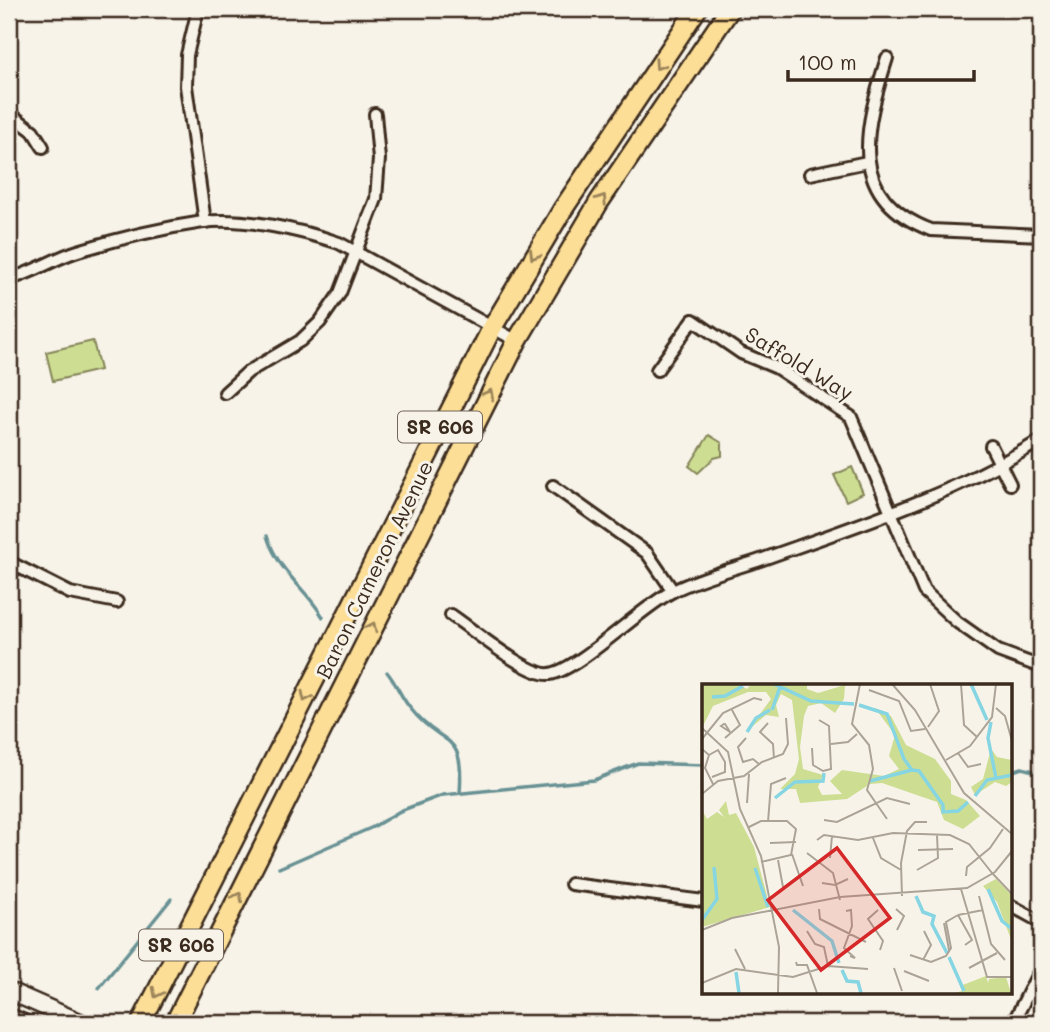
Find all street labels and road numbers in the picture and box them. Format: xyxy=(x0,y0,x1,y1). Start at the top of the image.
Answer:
street label: Saffold Way xyxy=(741,320,859,406)
road number: SR 606 xyxy=(398,412,482,442)
street label: Baron Cameron Avenue xyxy=(309,456,438,683)
road number: SR 606 xyxy=(139,930,223,960)

